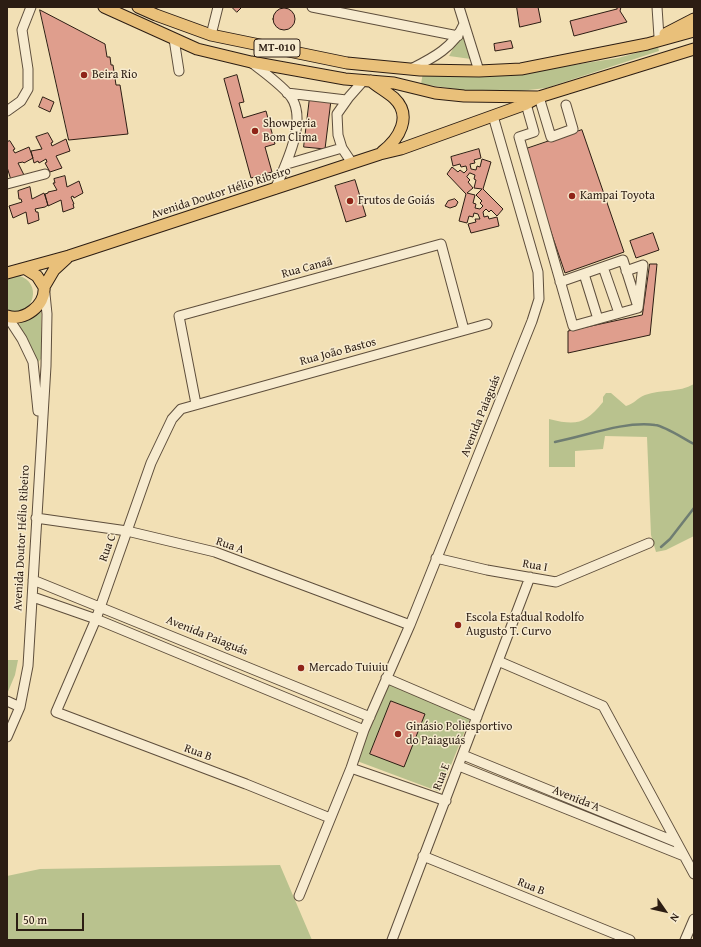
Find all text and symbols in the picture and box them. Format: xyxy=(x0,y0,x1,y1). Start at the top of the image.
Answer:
road number: MT-010 xyxy=(254,39,300,57)
place label: Beira Rio xyxy=(92,68,137,82)
marker: Beira Rio xyxy=(79,70,89,80)
place label: Showperia Bom Clima xyxy=(263,117,317,145)
marker: Showperia Bom Clima xyxy=(250,126,260,136)
street label: Avenida Doutor Hélio Ribeiro xyxy=(149,164,293,222)
place label: Kampai Toyota xyxy=(580,189,655,203)
marker: Kampai Toyota xyxy=(567,191,577,201)
place label: Frutos de Goiás xyxy=(358,194,435,208)
marker: Frutos de Goiás xyxy=(345,196,355,206)
street label: Rua Canaã xyxy=(280,254,334,282)
street label: Rua João Bastos xyxy=(298,335,378,369)
street label: Avenida Paiaguás xyxy=(458,373,504,459)
street label: Avenida Doutor Hélio Ribeiro xyxy=(11,465,33,611)
street label: Rua C xyxy=(96,532,120,564)
street label: Rua A xyxy=(214,534,246,558)
street label: Rua I xyxy=(521,557,549,575)
place label: Escola Estadual Rodolfo Augusto T. Curvo xyxy=(466,611,584,639)
street label: Avenida Paiaguás xyxy=(164,613,250,659)
marker: Escola Estadual Rodolfo Augusto T. Curvo xyxy=(453,620,463,630)
place label: Mercado Tuiuiu xyxy=(309,661,388,675)
marker: Mercado Tuiuiu xyxy=(296,663,306,673)
place label: Ginásio Poliesportivo do Paiaguás xyxy=(406,720,512,748)
marker: Ginásio Poliesportivo do Paiaguás xyxy=(393,729,403,739)
street label: Rua B xyxy=(182,741,214,765)
street label: Rua E xyxy=(430,761,454,793)
street label: Avenida A xyxy=(550,783,602,815)
street label: Rua B xyxy=(515,875,547,899)
north arrow xyxy=(645,891,685,931)
scale bar xyxy=(18,905,86,931)
text: N xyxy=(666,910,684,925)
text: 50 m xyxy=(23,911,47,928)

